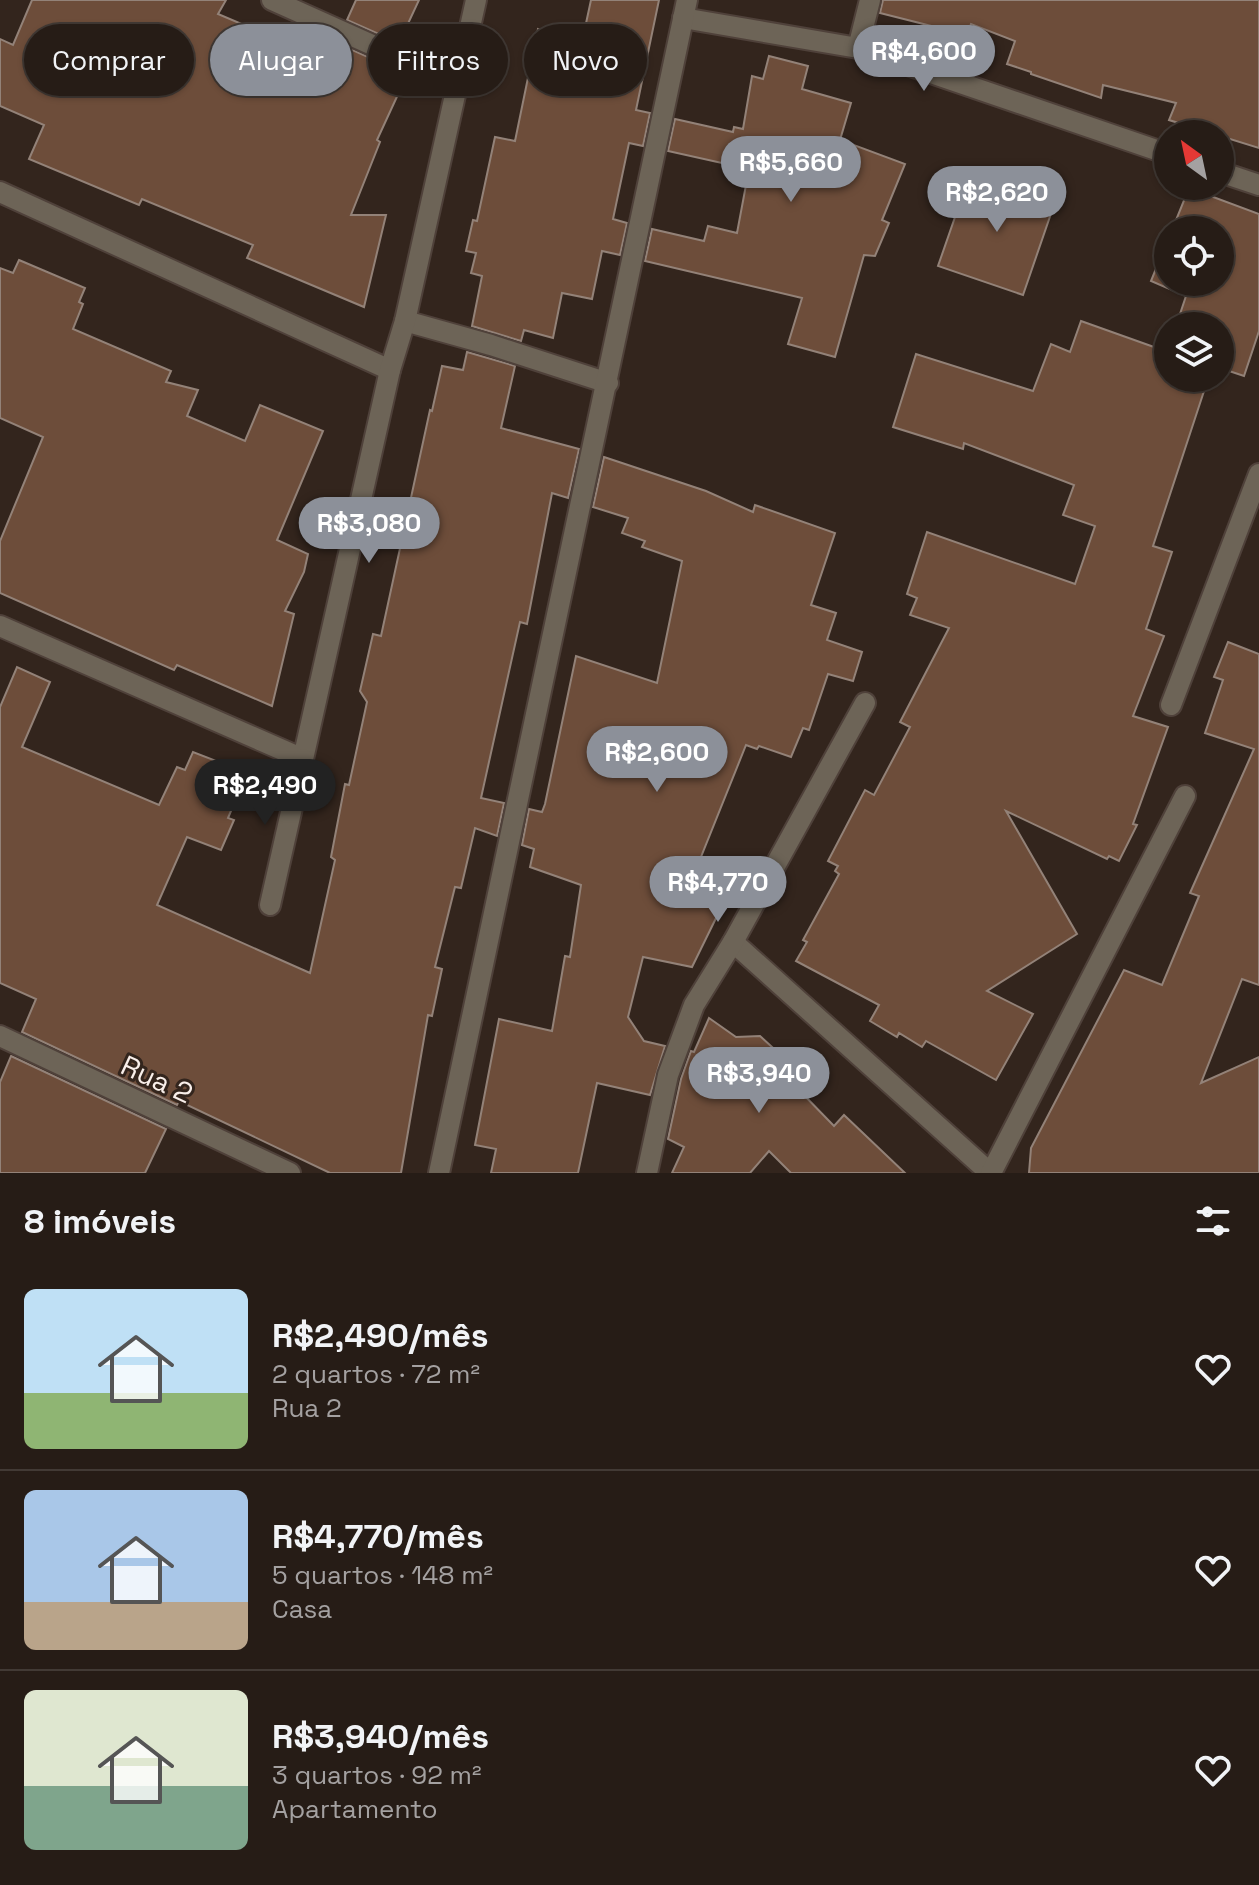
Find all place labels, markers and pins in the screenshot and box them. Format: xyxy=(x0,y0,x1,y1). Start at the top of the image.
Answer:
pin: R$4,600 xyxy=(850,25,998,93)
pin: R$5,660 xyxy=(717,136,865,204)
pin: R$2,620 xyxy=(923,166,1071,234)
pin: R$3,080 xyxy=(295,497,443,565)
pin: R$2,600 xyxy=(583,726,731,794)
pin: R$2,490 xyxy=(191,759,339,827)
pin: R$4,770 xyxy=(644,856,792,924)
pin: R$3,940 xyxy=(685,1047,833,1115)

